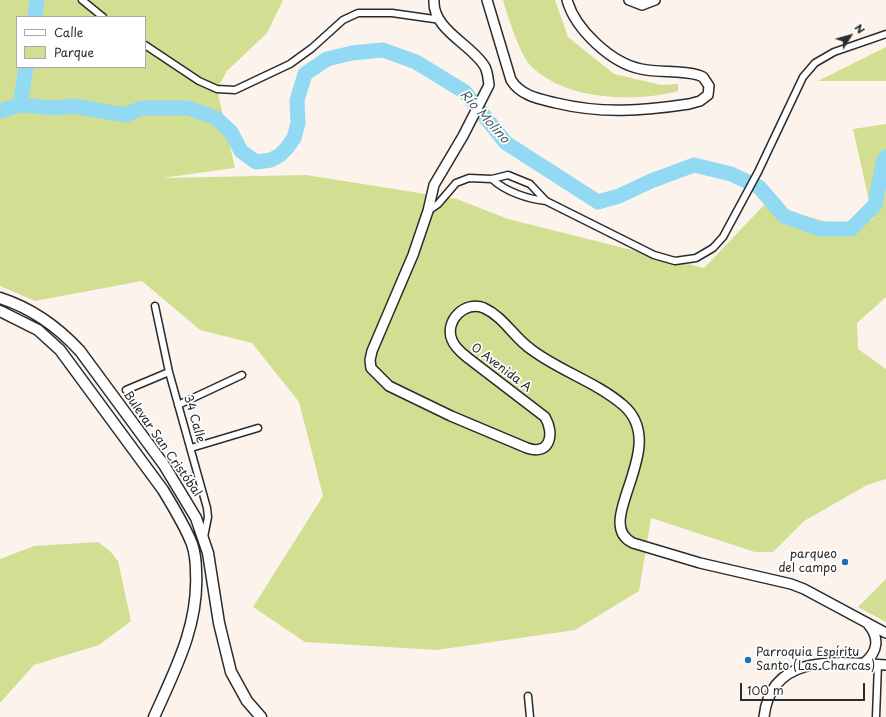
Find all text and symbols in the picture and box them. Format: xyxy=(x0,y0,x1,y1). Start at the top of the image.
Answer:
legend xyxy=(16,16,146,68)
north arrow xyxy=(830,16,870,56)
text: N xyxy=(851,20,869,37)
text: Calle xyxy=(54,23,83,41)
text: Parque xyxy=(54,43,94,61)
water label: Río Molino xyxy=(456,87,512,147)
street label: 0 Avenida A xyxy=(468,341,534,395)
street label: Bulevar San Cristóbal xyxy=(120,388,204,500)
street label: 34 Calle xyxy=(180,393,208,445)
place label: parqueo del campo xyxy=(778,548,837,576)
marker: parqueo del campo xyxy=(840,557,850,567)
place label: Parroquia Espíritu Santo (Las Charcas) xyxy=(756,646,875,674)
marker: Parroquia Espíritu Santo (Las Charcas) xyxy=(743,655,753,665)
scale bar xyxy=(742,675,867,701)
text: 100 m xyxy=(747,681,784,699)

